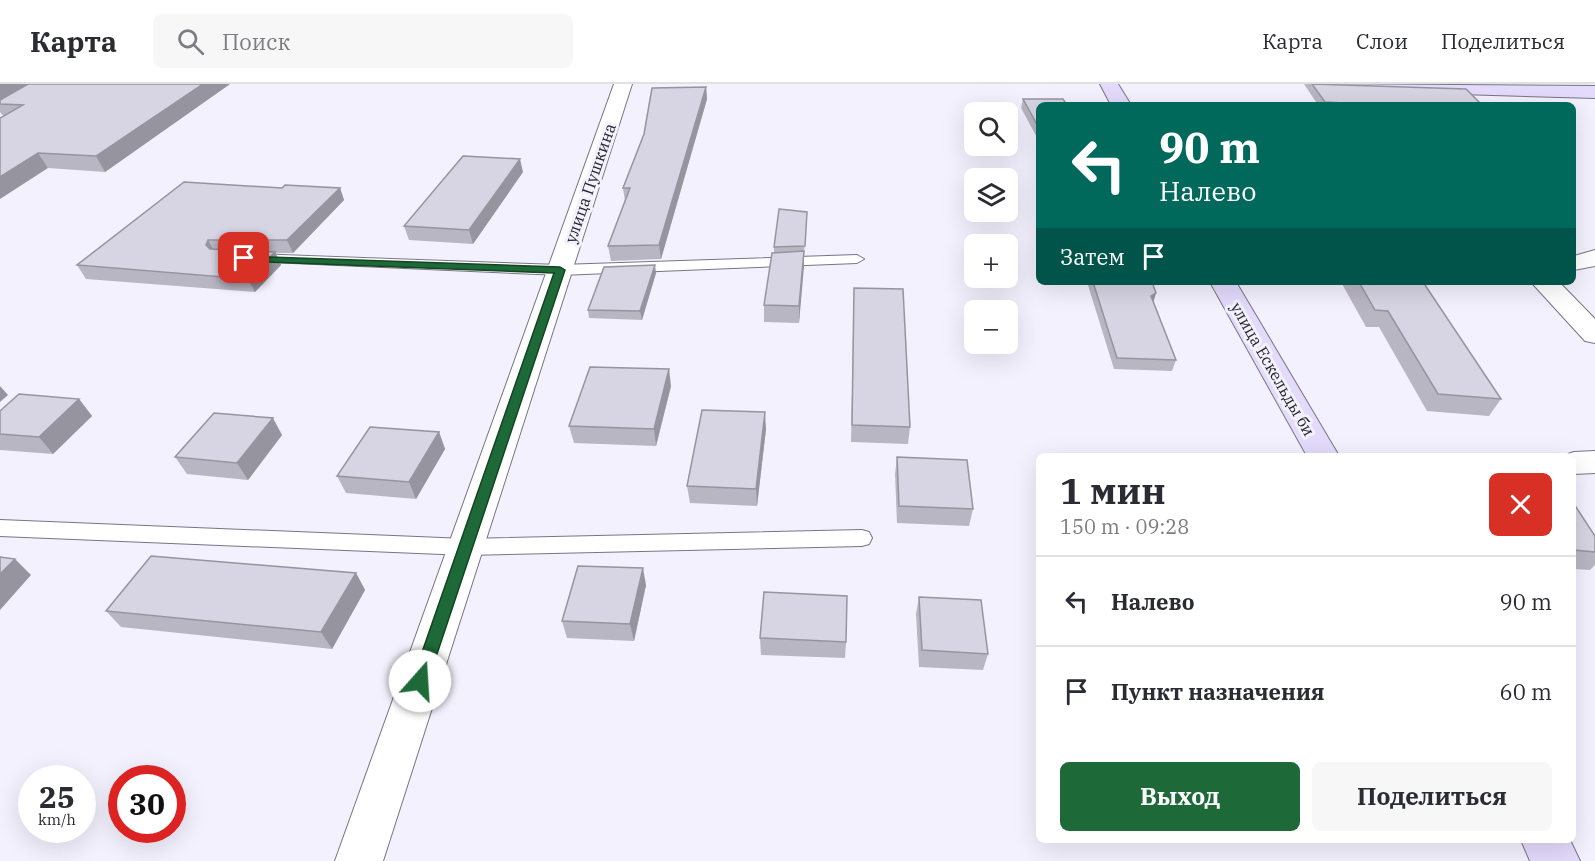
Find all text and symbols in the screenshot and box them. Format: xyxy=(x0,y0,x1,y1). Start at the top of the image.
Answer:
search box xyxy=(153,14,573,68)
text: Карта xyxy=(30,23,117,60)
icon: search xyxy=(174,25,207,58)
text: Поиск xyxy=(222,27,290,56)
text: Карта xyxy=(1262,27,1323,55)
text: Слои xyxy=(1356,27,1408,55)
text: Поделиться xyxy=(1441,27,1565,55)
map controls xyxy=(964,102,1018,354)
button: search xyxy=(964,102,1018,156)
street label: улица Пушкина xyxy=(560,120,620,246)
text: 90 m xyxy=(1159,120,1260,175)
icon: left xyxy=(1060,126,1138,204)
button: layers xyxy=(964,168,1018,222)
text: Налево xyxy=(1159,173,1256,208)
pin xyxy=(218,232,269,283)
button: + xyxy=(964,234,1018,288)
icon: arrive xyxy=(1137,240,1170,273)
icon: arrive xyxy=(227,241,260,274)
text: Затем xyxy=(1060,242,1125,271)
street label: улица Ескельды би xyxy=(1227,299,1319,439)
button: − xyxy=(964,300,1018,354)
text: 1 мин xyxy=(1060,467,1166,514)
button: close xyxy=(1489,473,1552,536)
text: 150 m · 09:28 xyxy=(1060,513,1189,540)
icon: left xyxy=(1060,585,1093,618)
text: Налево xyxy=(1111,587,1195,616)
text: 90 m xyxy=(1500,587,1552,616)
position arrow xyxy=(388,649,452,713)
icon: arrive xyxy=(1060,675,1093,708)
text: Пункт назначения xyxy=(1111,677,1325,706)
text: 60 m xyxy=(1500,677,1552,706)
button: Выход xyxy=(1060,762,1300,831)
button: Поделиться xyxy=(1312,762,1552,831)
speed limit sign: 30 xyxy=(108,765,186,843)
text: 25 xyxy=(39,777,75,816)
text: km/h xyxy=(38,810,76,829)

